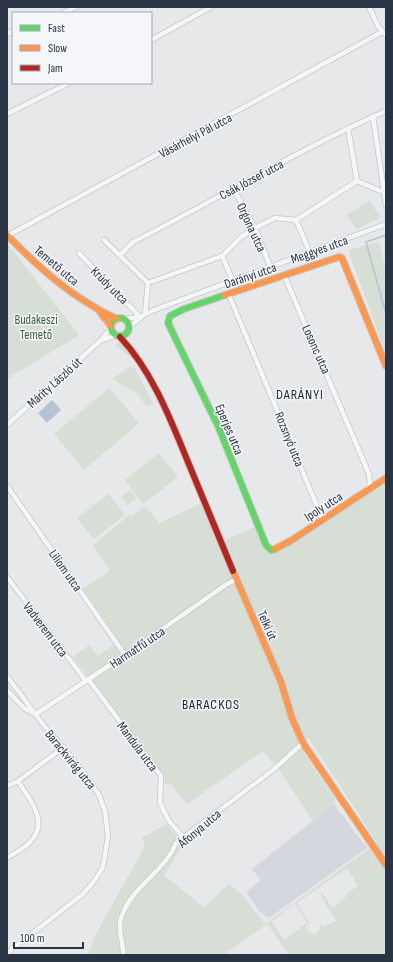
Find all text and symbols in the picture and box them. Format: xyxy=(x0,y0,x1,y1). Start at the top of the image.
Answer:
legend xyxy=(12,12,152,84)
text: Fast xyxy=(48,21,65,36)
text: Slow xyxy=(48,41,67,56)
text: Jam xyxy=(47,61,63,76)
street label: Vásárhelyi Pál utca xyxy=(156,110,235,162)
street label: Csák József utca xyxy=(217,156,286,204)
street label: Orgona utca xyxy=(233,200,269,255)
street label: Meggyes utca xyxy=(289,232,350,268)
street label: Temető utca xyxy=(31,242,82,289)
street label: Darányi utca xyxy=(222,260,279,292)
street label: Krúdy utca xyxy=(87,263,132,308)
park label: Budakeszi Temető xyxy=(14,312,58,343)
street label: Losonc utca xyxy=(298,322,334,377)
street label: Márity László út xyxy=(24,354,85,412)
district label: DARÁNYI xyxy=(276,386,324,403)
street label: Eperjes utca xyxy=(211,402,247,457)
street label: Rozsnyó utca xyxy=(271,410,307,469)
street label: Ipoly utca xyxy=(301,489,346,525)
street label: Liliom utca xyxy=(45,547,85,595)
street label: Vadverem utca xyxy=(19,599,71,660)
street label: Telki út xyxy=(253,608,281,643)
street label: Harmatfű utca xyxy=(107,624,168,672)
district label: BARACKOS xyxy=(182,696,240,713)
street label: Mandula utca xyxy=(113,719,161,775)
street label: Barackvirág utca xyxy=(41,727,99,793)
street label: Áfonya utca xyxy=(174,806,224,852)
scale bar xyxy=(14,924,83,950)
text: 100 m xyxy=(20,931,45,946)

